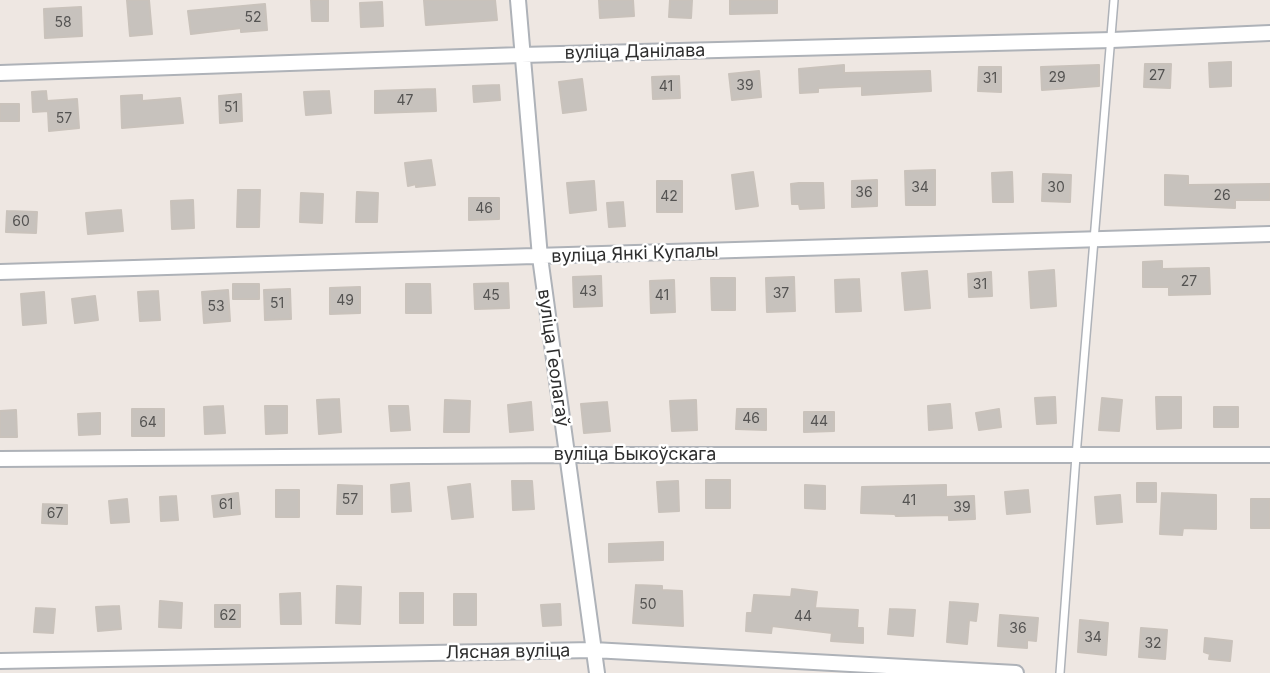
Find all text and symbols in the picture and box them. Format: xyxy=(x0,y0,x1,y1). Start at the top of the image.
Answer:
house number: 52 xyxy=(244,10,262,26)
house number: 58 xyxy=(54,15,72,31)
street label: вуліца Данілава xyxy=(564,40,706,64)
house number: 27 xyxy=(1149,68,1165,84)
house number: 29 xyxy=(1048,70,1066,86)
house number: 31 xyxy=(983,71,997,87)
house number: 39 xyxy=(736,78,754,94)
house number: 41 xyxy=(659,79,673,95)
house number: 47 xyxy=(397,93,413,109)
house number: 51 xyxy=(224,100,238,116)
house number: 57 xyxy=(56,111,72,127)
house number: 34 xyxy=(911,180,929,196)
house number: 30 xyxy=(1047,180,1065,196)
house number: 36 xyxy=(855,185,873,201)
house number: 26 xyxy=(1213,188,1231,204)
house number: 42 xyxy=(660,189,678,205)
house number: 46 xyxy=(475,201,493,217)
house number: 60 xyxy=(12,214,30,230)
street label: вуліца Янкі Купалы xyxy=(551,240,719,268)
house number: 27 xyxy=(1181,274,1197,290)
house number: 31 xyxy=(973,277,987,293)
house number: 43 xyxy=(579,284,597,300)
house number: 37 xyxy=(773,286,789,302)
house number: 45 xyxy=(482,288,500,304)
street label: вуліца Геолагаў xyxy=(533,288,573,428)
house number: 41 xyxy=(655,288,669,304)
house number: 49 xyxy=(336,293,354,309)
house number: 51 xyxy=(270,296,284,312)
house number: 53 xyxy=(207,299,225,315)
house number: 46 xyxy=(742,411,760,427)
house number: 44 xyxy=(810,414,828,430)
house number: 64 xyxy=(139,415,157,431)
street label: вуліца Быкоўскага xyxy=(554,444,716,466)
house number: 57 xyxy=(342,492,358,508)
house number: 41 xyxy=(902,493,916,509)
house number: 61 xyxy=(219,497,233,513)
house number: 39 xyxy=(953,500,971,516)
house number: 67 xyxy=(47,506,63,522)
house number: 50 xyxy=(639,597,657,613)
house number: 62 xyxy=(219,608,237,624)
house number: 44 xyxy=(794,609,812,625)
house number: 36 xyxy=(1009,621,1027,637)
house number: 34 xyxy=(1084,630,1102,646)
house number: 32 xyxy=(1144,636,1162,652)
street label: Лясная вуліца xyxy=(446,640,570,664)

